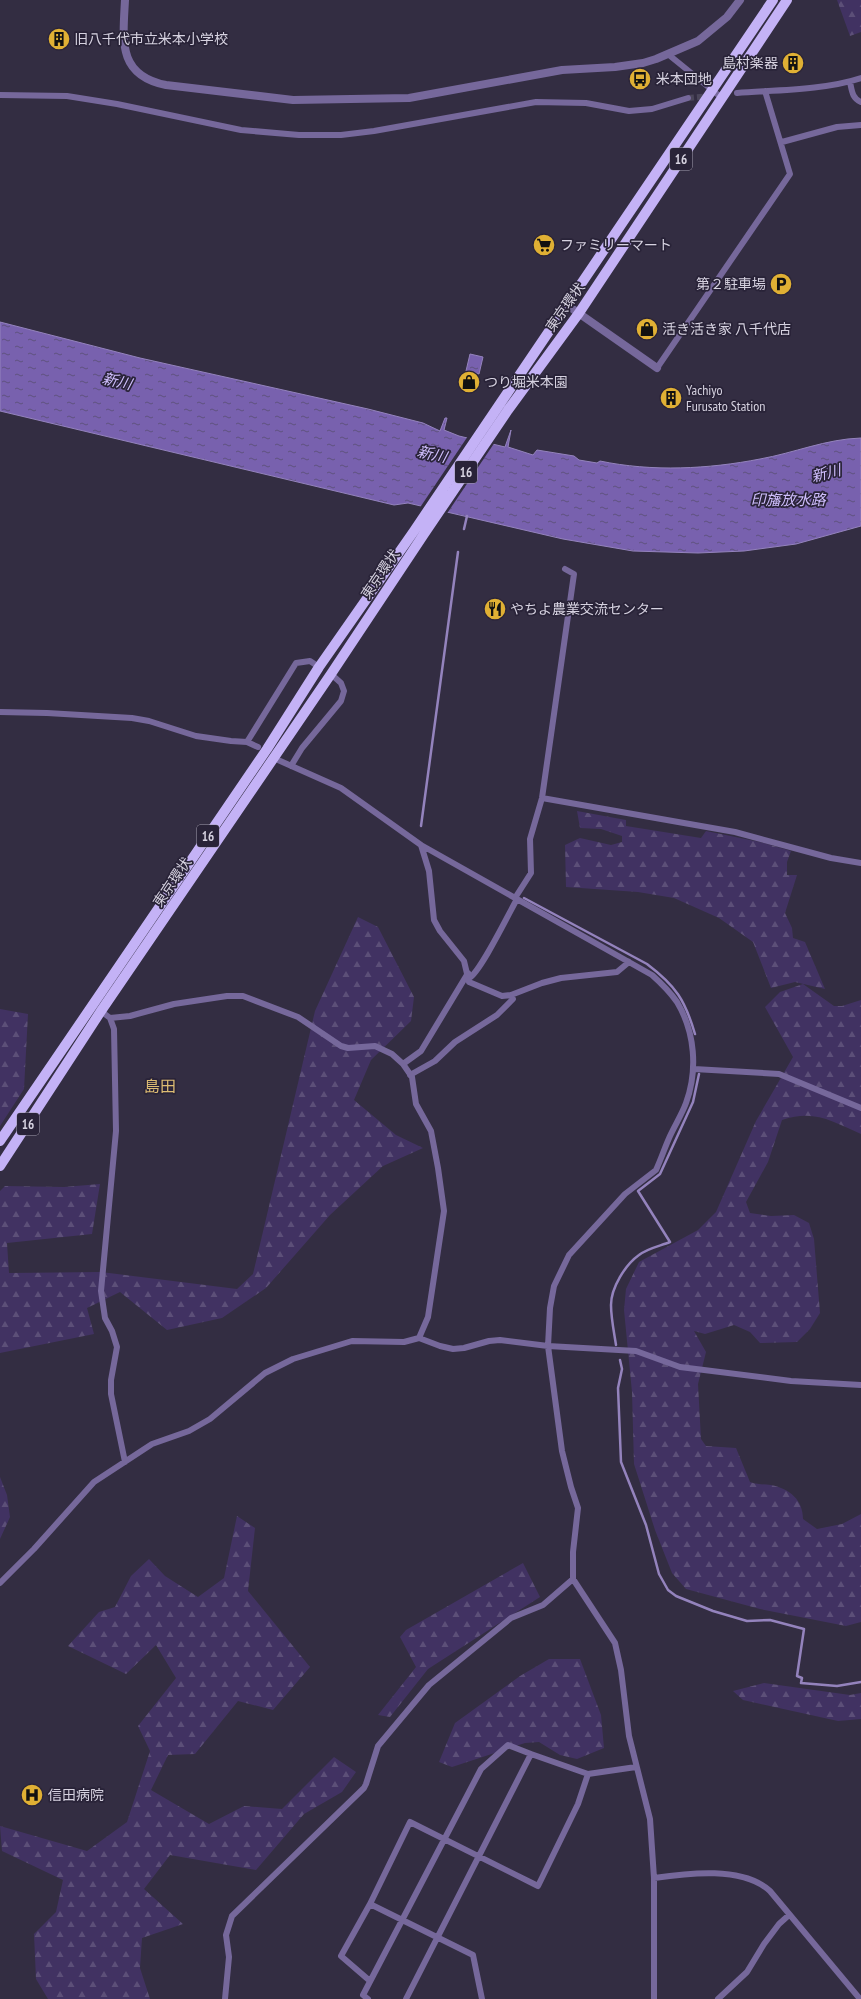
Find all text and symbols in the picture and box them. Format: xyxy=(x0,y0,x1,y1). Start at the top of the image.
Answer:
building icon: 旧八千代市立米本小学校 xyxy=(46,26,72,52)
place label: 旧八千代市立米本小学校 xyxy=(74,30,228,48)
building icon: 島村楽器 xyxy=(780,50,806,76)
place label: 島村楽器 xyxy=(722,54,778,72)
bus stop icon: 米本団地 xyxy=(627,66,653,92)
place label: 米本団地 xyxy=(656,70,712,88)
road number: 16 xyxy=(670,148,692,170)
supermarket icon: ファミリーマート xyxy=(531,232,557,258)
place label: ファミリーマート xyxy=(560,236,672,254)
parking icon: 第２駐車場 xyxy=(768,271,794,297)
place label: 第２駐車場 xyxy=(696,275,766,293)
street label: 東京環状 xyxy=(542,279,588,335)
shop icon: 活き活き家 八千代店 xyxy=(634,316,660,342)
place label: 活き活き家 八千代店 xyxy=(662,320,791,338)
water label: 新川 xyxy=(100,368,136,394)
shop icon: つり堀米本園 xyxy=(456,369,482,395)
place label: つり堀米本園 xyxy=(484,373,568,391)
place label: Yachiyo Furusato Station xyxy=(686,381,765,415)
building icon: Yachiyo Furusato Station xyxy=(658,385,684,411)
water label: 新川 xyxy=(415,441,451,467)
water label: 新川 xyxy=(809,460,845,486)
road number: 16 xyxy=(455,461,477,483)
water label: 印旛放水路 xyxy=(750,490,827,509)
street label: 東京環状 xyxy=(357,546,403,602)
restaurant icon: やちよ農業交流センター xyxy=(482,596,508,622)
place label: やちよ農業交流センター xyxy=(510,600,664,618)
road number: 16 xyxy=(197,825,219,847)
street label: 東京環状 xyxy=(149,854,195,910)
district label: 島田 xyxy=(144,1076,176,1096)
road number: 16 xyxy=(17,1113,39,1135)
hospital icon: 信田病院 xyxy=(19,1782,45,1808)
place label: 信田病院 xyxy=(48,1786,104,1804)

